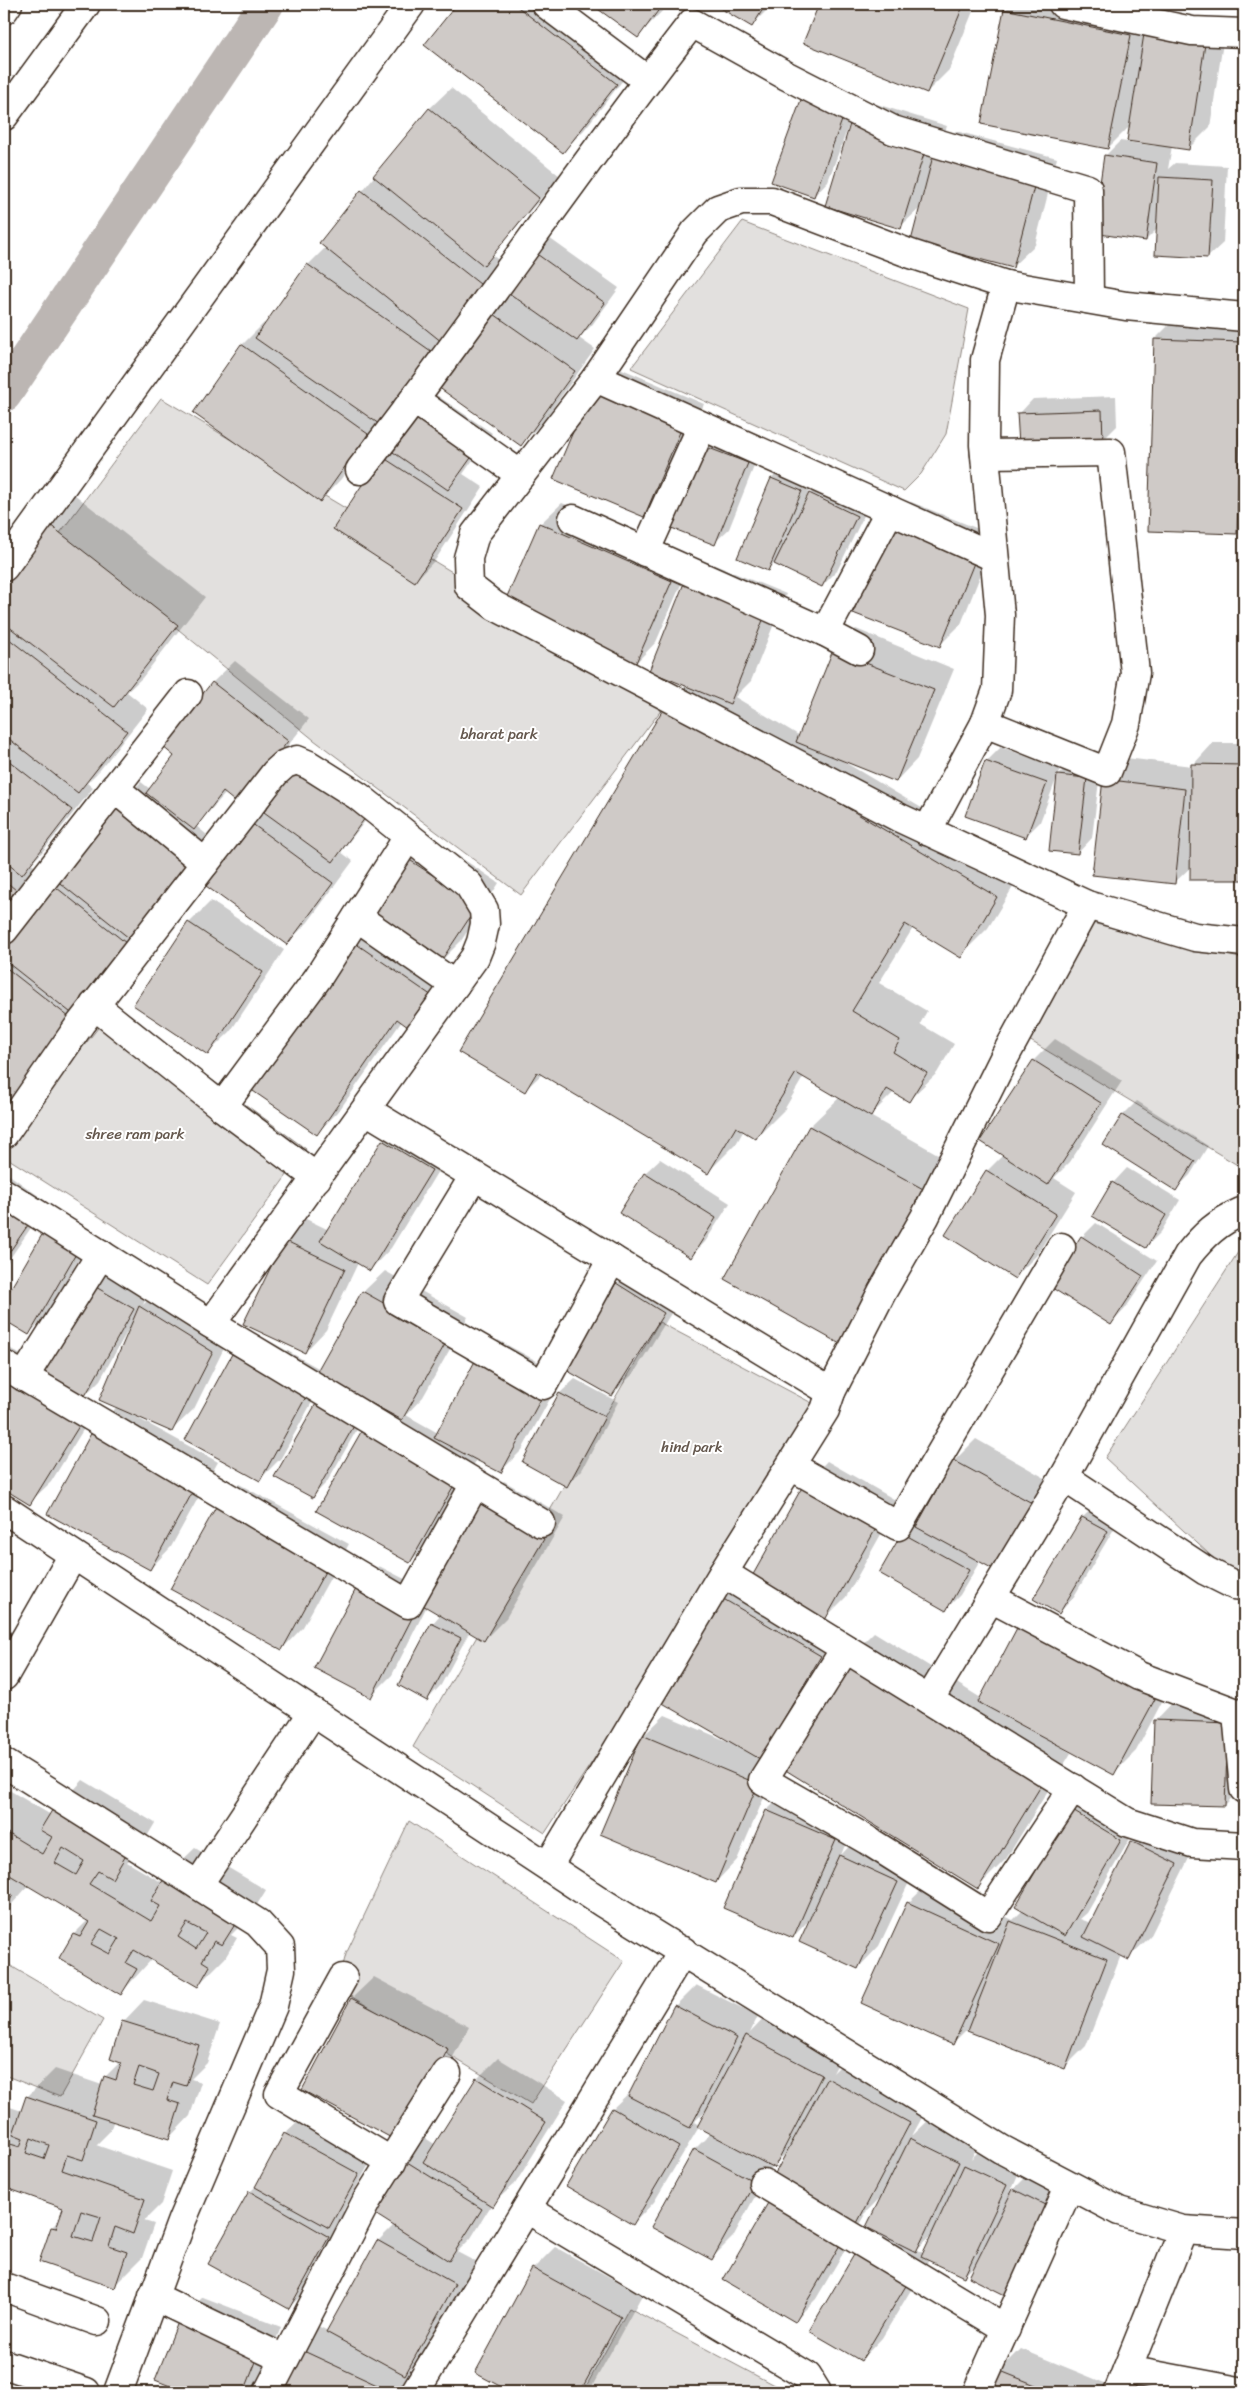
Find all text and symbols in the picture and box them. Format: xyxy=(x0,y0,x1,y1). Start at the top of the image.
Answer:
park label: bharat park xyxy=(460,721,539,747)
park label: shree ram park xyxy=(85,1121,184,1147)
park label: hind park xyxy=(660,1434,723,1460)

